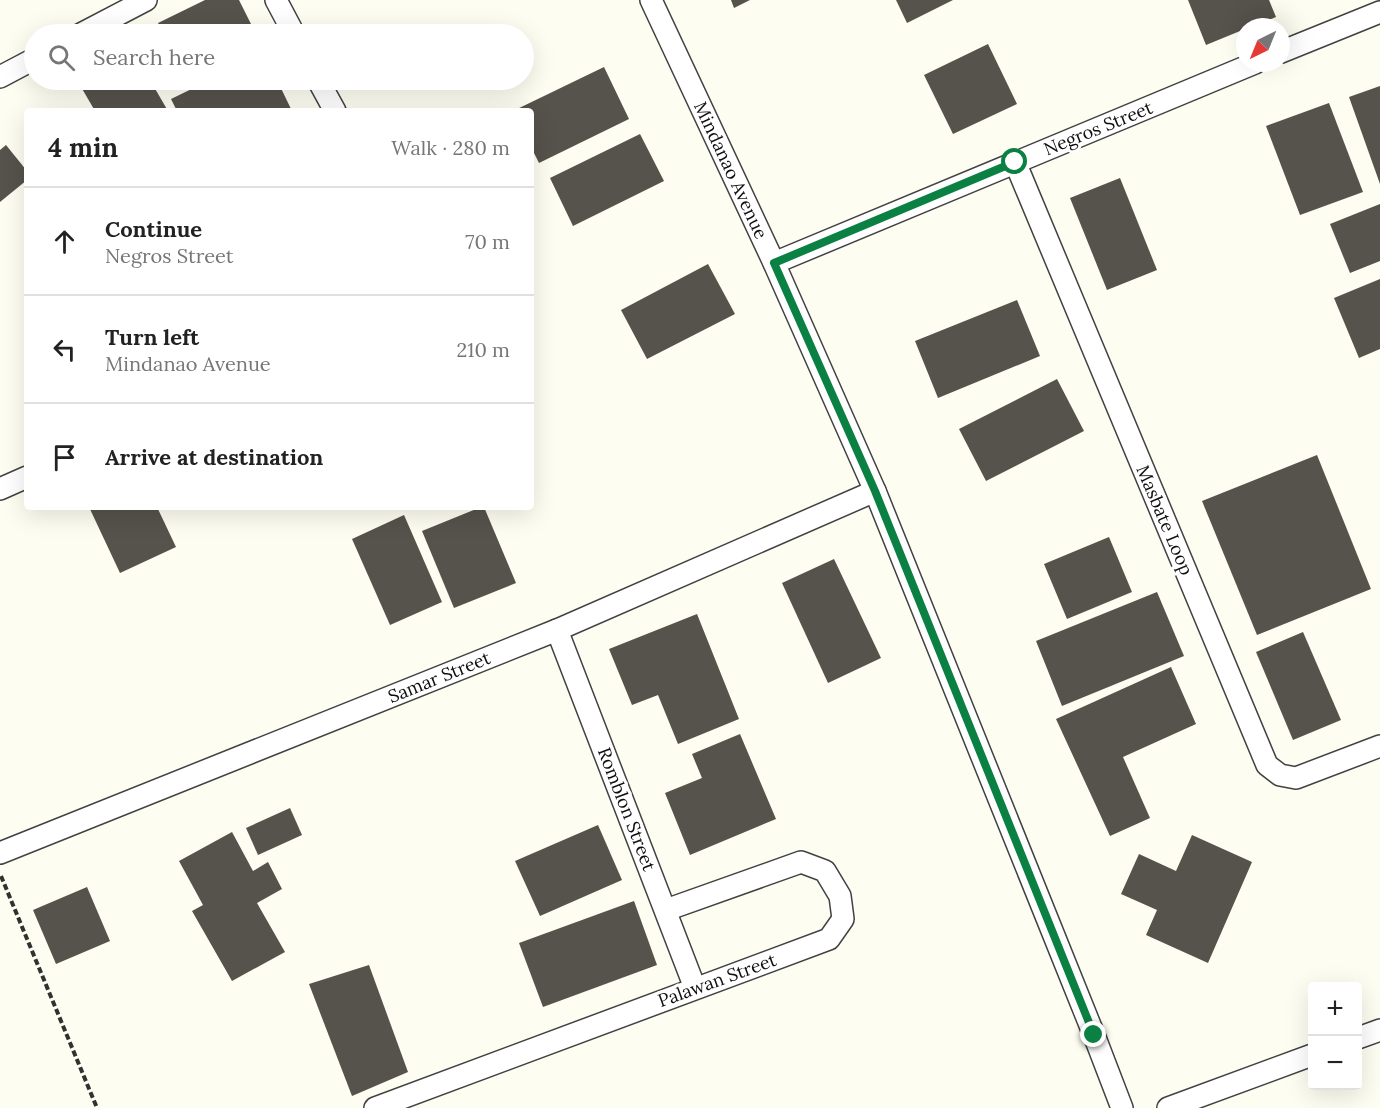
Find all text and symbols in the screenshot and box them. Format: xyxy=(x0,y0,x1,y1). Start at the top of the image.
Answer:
north arrow xyxy=(1236,18,1290,72)
search box xyxy=(24,24,534,90)
icon: search xyxy=(45,41,78,74)
text: Search here xyxy=(93,43,215,71)
street label: Negros Street xyxy=(1040,96,1156,160)
street label: Mindanao Avenue xyxy=(689,98,773,243)
text: 4 min xyxy=(48,131,118,164)
text: Walk · 280 m xyxy=(391,135,510,160)
route start xyxy=(1001,148,1027,174)
text: Continue xyxy=(105,215,202,243)
icon: ahead xyxy=(48,225,81,258)
text: 70 m xyxy=(465,229,510,254)
text: Negros Street xyxy=(105,243,233,268)
text: Turn left xyxy=(105,323,199,351)
icon: left xyxy=(48,333,81,366)
text: 210 m xyxy=(456,337,510,362)
text: Mindanao Avenue xyxy=(105,351,271,376)
icon: arrive xyxy=(48,441,81,474)
text: Arrive at destination xyxy=(105,443,323,471)
street label: Masbate Loop xyxy=(1131,461,1199,579)
street label: Samar Street xyxy=(384,646,494,708)
street label: Romblon Street xyxy=(593,744,661,874)
street label: Palawan Street xyxy=(655,948,779,1012)
map controls xyxy=(1308,982,1362,1090)
button: + xyxy=(1308,982,1362,1036)
route end xyxy=(1080,1021,1106,1047)
button: − xyxy=(1308,1036,1362,1090)

